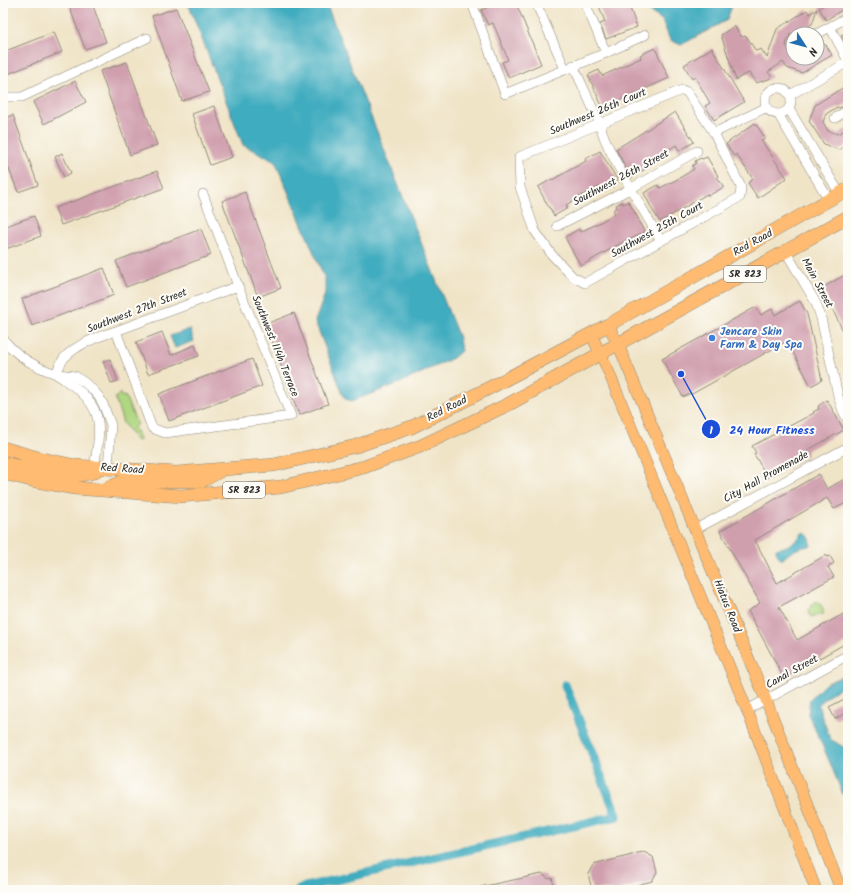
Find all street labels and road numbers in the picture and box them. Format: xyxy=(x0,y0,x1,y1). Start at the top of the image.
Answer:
street label: Southwest 26th Court xyxy=(547,83,650,141)
street label: Southwest 26th Street xyxy=(570,145,673,211)
street label: Southwest 25th Court xyxy=(607,197,707,263)
street label: Red Road xyxy=(730,224,777,261)
street label: Main Street xyxy=(796,255,838,312)
road number: SR 823 xyxy=(724,266,766,282)
street label: Southwest 27th Street xyxy=(84,283,190,338)
street label: Southwest 114h Terrace xyxy=(246,292,304,400)
street label: Red Road xyxy=(424,391,471,427)
street label: City Hall Promenade xyxy=(720,446,812,508)
street label: Red Road xyxy=(100,459,145,480)
road number: SR 823 xyxy=(223,482,265,498)
street label: Hiatus Road xyxy=(708,577,746,636)
street label: Canal Street xyxy=(762,650,822,694)

